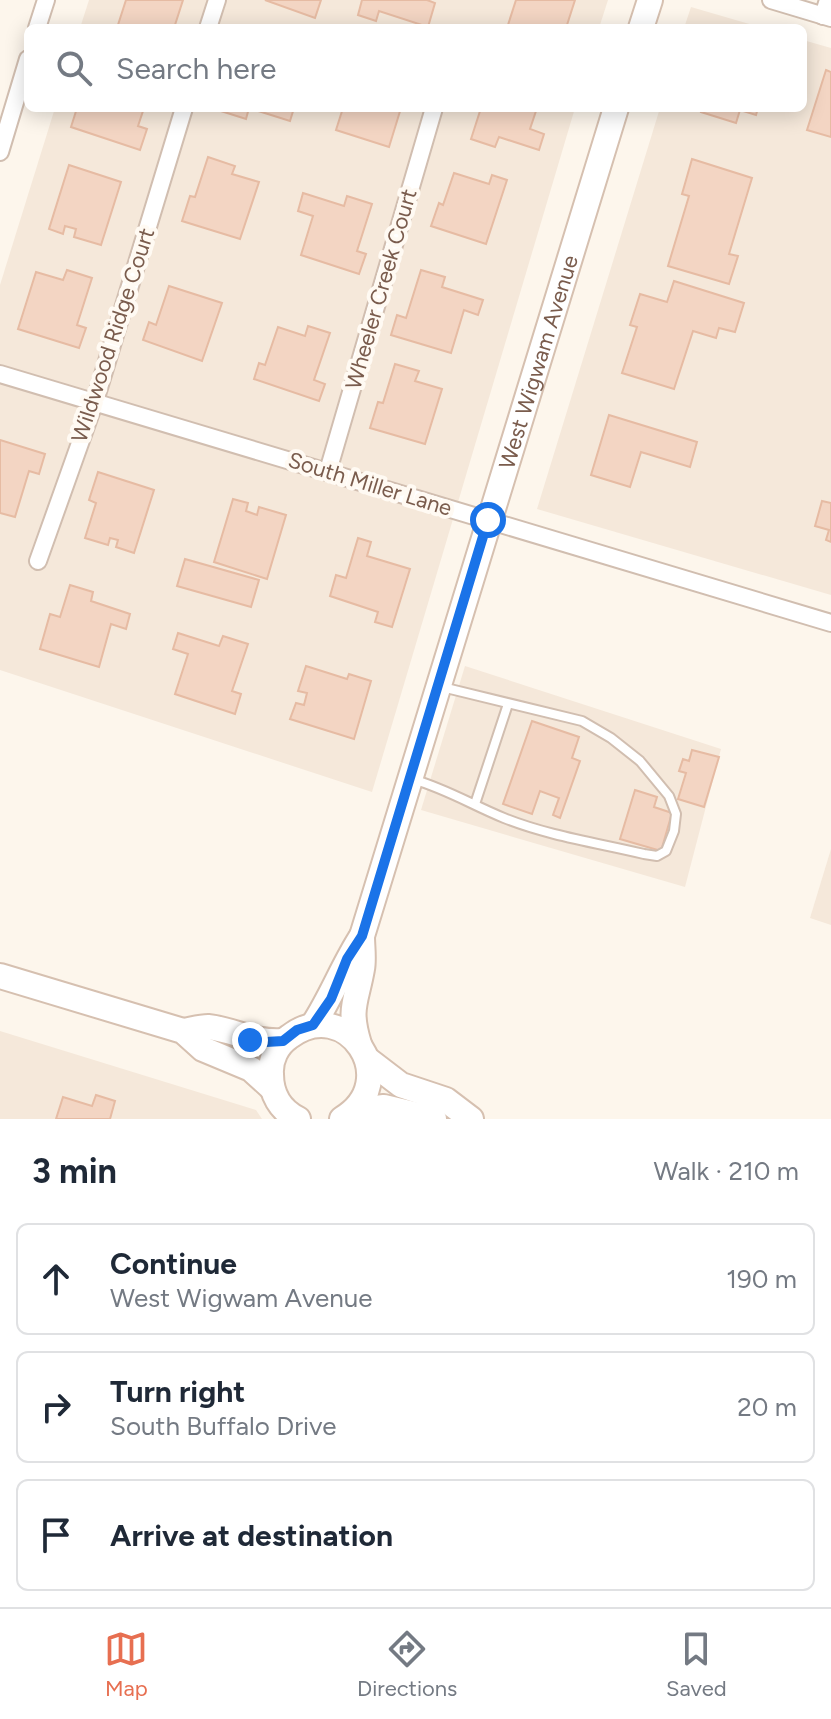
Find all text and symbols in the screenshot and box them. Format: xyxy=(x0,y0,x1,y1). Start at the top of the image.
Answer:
search box xyxy=(24,24,807,112)
icon: search xyxy=(52,46,96,90)
text: Search here xyxy=(116,50,276,87)
street label: Wheeler Creek Court xyxy=(339,186,423,392)
street label: Wildwood Ridge Court xyxy=(66,225,160,445)
street label: West Wigwam Avenue xyxy=(493,252,584,472)
street label: South Miller Lane xyxy=(285,446,455,522)
route start xyxy=(470,502,506,538)
route end xyxy=(232,1022,268,1058)
text: 3 min xyxy=(32,1151,117,1192)
text: Walk · 210 m xyxy=(654,1155,799,1187)
text: Continue xyxy=(110,1245,237,1282)
icon: ahead xyxy=(34,1257,78,1301)
text: 190 m xyxy=(726,1263,797,1295)
text: West Wigwam Avenue xyxy=(110,1282,373,1314)
text: Turn right xyxy=(110,1373,245,1410)
icon: right xyxy=(34,1385,78,1429)
text: 20 m xyxy=(737,1391,797,1423)
text: South Buffalo Drive xyxy=(110,1410,336,1442)
icon: arrive xyxy=(34,1513,78,1557)
text: Arrive at destination xyxy=(110,1517,393,1554)
tab: Map xyxy=(104,1627,148,1702)
tab: Directions xyxy=(357,1627,457,1702)
tab: Saved xyxy=(666,1627,727,1702)

